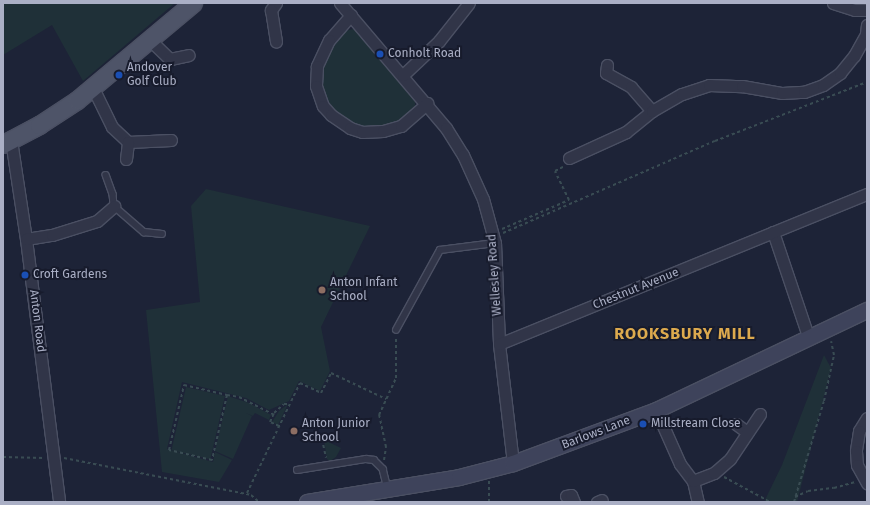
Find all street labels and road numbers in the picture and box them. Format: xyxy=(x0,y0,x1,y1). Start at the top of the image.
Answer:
street label: Wellesley Road xyxy=(485,234,505,316)
street label: Chestnut Avenue xyxy=(591,265,681,313)
street label: Anton Road xyxy=(26,289,48,353)
street label: Barlows Lane xyxy=(560,413,632,453)

